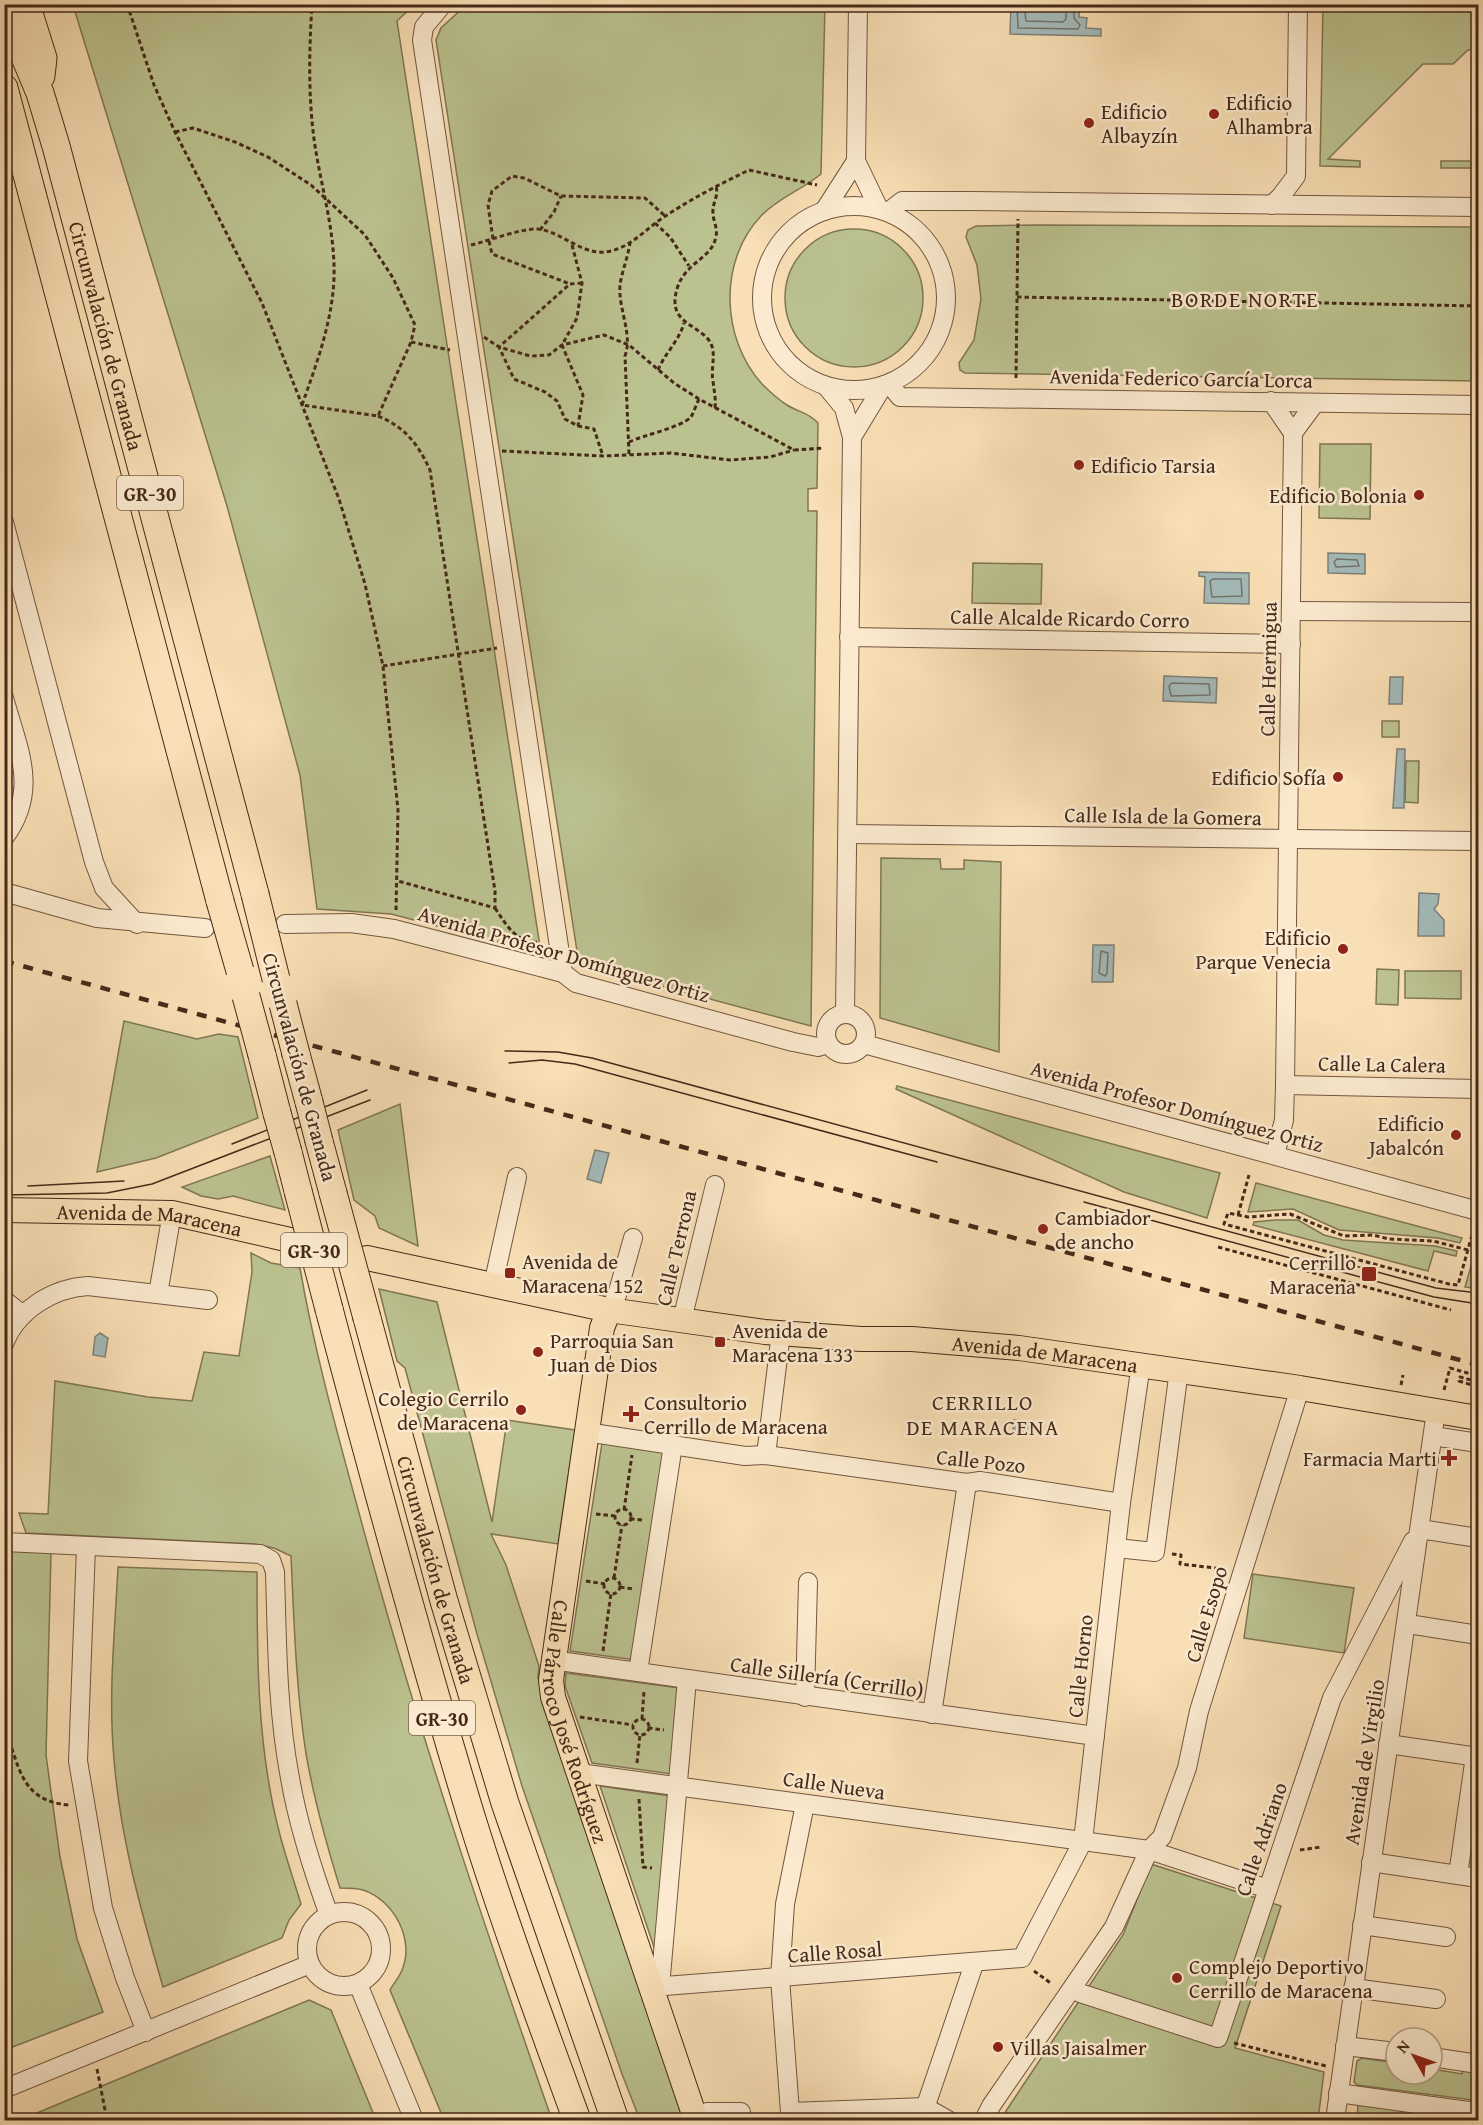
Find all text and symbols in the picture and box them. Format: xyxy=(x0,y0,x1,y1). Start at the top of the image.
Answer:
place label: Edificio Alhambra xyxy=(1226,87,1313,142)
place label: Edificio Albayzín xyxy=(1101,96,1178,151)
marker: Edificio Alhambra xyxy=(1207,107,1221,121)
marker: Edificio Albayzín xyxy=(1082,116,1096,130)
street label: Circunvalación de Granada xyxy=(61,218,152,454)
district label: BORDE NORTE xyxy=(1171,283,1319,315)
street label: Avenida Federico García Lorca xyxy=(1049,360,1313,396)
place label: Edificio Tarsia xyxy=(1091,450,1216,481)
marker: Edificio Tarsia xyxy=(1072,458,1086,472)
road number: GR-30 xyxy=(117,476,183,510)
place label: Edificio Bolonia xyxy=(1269,480,1407,511)
marker: Edificio Bolonia xyxy=(1412,488,1426,502)
street label: Calle Alcalde Ricardo Corro xyxy=(950,600,1190,636)
street label: Calle Hermigua xyxy=(1251,601,1285,737)
place label: Edificio Sofía xyxy=(1212,762,1326,793)
marker: Edificio Sofía xyxy=(1331,770,1345,784)
street label: Calle Isla de la Gomera xyxy=(1064,799,1262,833)
street label: Avenida Profesor Domínguez Ortiz xyxy=(415,897,713,1011)
place label: Edificio Parque Venecia xyxy=(1195,922,1331,977)
marker: Edificio Parque Venecia xyxy=(1336,942,1350,956)
street label: Circunvalación de Granada xyxy=(255,949,345,1185)
street label: Calle La Calera xyxy=(1318,1047,1446,1081)
street label: Avenida Profesor Domínguez Ortiz xyxy=(1027,1052,1327,1160)
place label: Edificio Jabalcón xyxy=(1366,1108,1444,1163)
marker: Edificio Jabalcón xyxy=(1449,1128,1463,1142)
street label: Calle Terrona xyxy=(648,1187,704,1309)
street label: Avenida de Maracena xyxy=(56,1195,245,1244)
place label: Cambiador de ancho xyxy=(1055,1202,1151,1257)
marker: Cambiador de ancho xyxy=(1036,1222,1050,1236)
road number: GR-30 xyxy=(281,1233,347,1267)
place label: Avenida de Maracena 152 xyxy=(522,1246,643,1301)
place label: Cerrillo Maracena xyxy=(1270,1247,1356,1302)
marker: Cerrillo Maracena xyxy=(1360,1265,1378,1283)
marker: Avenida de Maracena 152 xyxy=(503,1266,517,1280)
place label: Avenida de Maracena 133 xyxy=(732,1315,853,1370)
place label: Parroquia San Juan de Dios xyxy=(547,1325,674,1380)
street label: Avenida de Maracena xyxy=(951,1327,1140,1380)
marker: Avenida de Maracena 133 xyxy=(713,1335,727,1349)
marker: Parroquia San Juan de Dios xyxy=(531,1345,545,1359)
place label: Colegio Cerrilo de Maracena xyxy=(378,1383,509,1438)
district label: CERRILLO DE MARACENA xyxy=(906,1386,1060,1443)
place label: Consultorio Cerrillo de Maracena xyxy=(644,1387,828,1442)
marker: Colegio Cerrilo de Maracena xyxy=(514,1403,528,1417)
marker: Consultorio Cerrillo de Maracena xyxy=(622,1405,640,1423)
street label: Calle Pozo xyxy=(935,1441,1027,1481)
place label: Farmacia Marti xyxy=(1303,1443,1437,1474)
marker: Farmacia Marti xyxy=(1442,1451,1456,1465)
street label: Circunvalación de Granada xyxy=(390,1452,484,1687)
street label: Calle Esopo xyxy=(1177,1562,1235,1666)
street label: Calle Párroco José Rodríguez xyxy=(535,1598,617,1847)
street label: Calle Horno xyxy=(1059,1613,1101,1719)
street label: Calle Sillería (Cerrillo) xyxy=(728,1648,926,1706)
street label: Avenida de Virgilio xyxy=(1336,1677,1392,1847)
road number: GR-30 xyxy=(409,1701,475,1735)
street label: Calle Nueva xyxy=(781,1763,887,1807)
street label: Calle Adriano xyxy=(1227,1778,1295,1900)
street label: Calle Rosal xyxy=(787,1933,883,1971)
place label: Complejo Deportivo Cerrillo de Maracena xyxy=(1189,1951,1373,2006)
marker: Complejo Deportivo Cerrillo de Maracena xyxy=(1170,1971,1184,1985)
north arrow xyxy=(1384,2026,1444,2086)
place label: Villas Jaisalmer xyxy=(1010,2032,1147,2063)
text: N xyxy=(1390,2034,1415,2058)
marker: Villas Jaisalmer xyxy=(991,2040,1005,2054)

